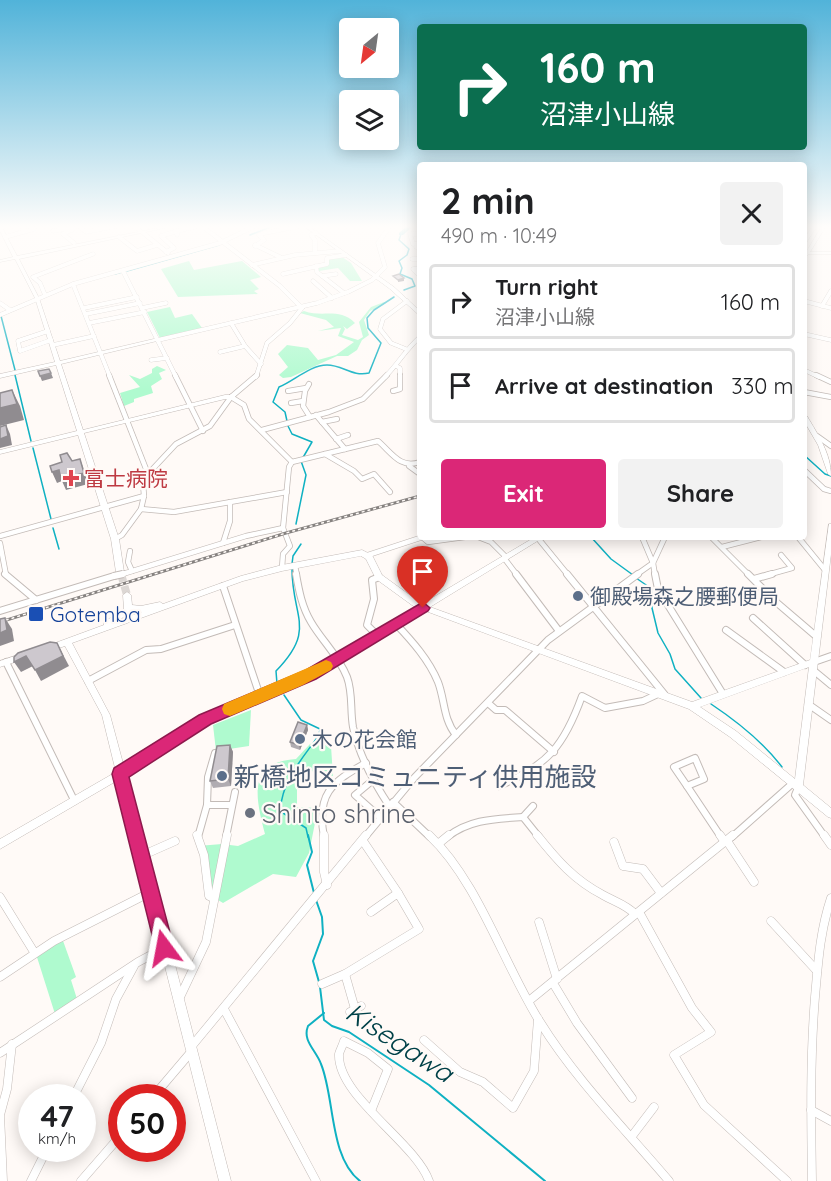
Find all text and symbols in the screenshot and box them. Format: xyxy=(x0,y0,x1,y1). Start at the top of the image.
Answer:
north arrow xyxy=(339,18,399,78)
map controls xyxy=(339,18,399,150)
text: 160 m xyxy=(540,41,656,94)
icon: right xyxy=(441,48,519,126)
button: layers xyxy=(339,90,399,150)
text: 沼津小山線 xyxy=(540,97,675,131)
text: 2 min xyxy=(441,178,535,223)
button: close xyxy=(720,182,783,245)
text: 490 m · 10:49 xyxy=(441,223,557,248)
text: Turn right xyxy=(495,273,599,301)
icon: right xyxy=(444,285,477,318)
text: 160 m xyxy=(721,288,780,316)
text: 沼津小山線 xyxy=(495,304,595,329)
icon: arrive xyxy=(444,369,477,402)
text: Arrive at destination xyxy=(495,372,713,400)
text: 330 m xyxy=(731,372,793,400)
button: Exit xyxy=(441,459,606,528)
button: Share xyxy=(618,459,783,528)
place label: 富士病院 xyxy=(84,465,168,491)
marker: 富士病院 xyxy=(62,469,80,487)
pin xyxy=(397,546,448,608)
icon: arrive xyxy=(406,555,439,588)
place label: 御殿場森之腰郵便局 xyxy=(590,583,779,609)
marker: 御殿場森之腰郵便局 xyxy=(571,589,585,603)
place label: Gotemba xyxy=(50,601,141,627)
marker: Gotemba xyxy=(27,605,45,623)
place label: 木の花会館 xyxy=(312,726,417,752)
marker: 木の花会館 xyxy=(293,732,307,746)
place label: 新橋地区コミュニティ供用施設 xyxy=(234,760,596,793)
marker: 新橋地区コミュニティ供用施設 xyxy=(215,769,229,783)
place label: Shinto shrine xyxy=(262,797,416,830)
marker: Shinto shrine xyxy=(243,806,257,820)
position arrow xyxy=(132,916,196,980)
water label: Kisegawa xyxy=(340,995,462,1090)
speed limit sign: 50 xyxy=(108,1084,186,1162)
text: 47 xyxy=(40,1097,74,1135)
text: km/h xyxy=(38,1129,76,1148)

